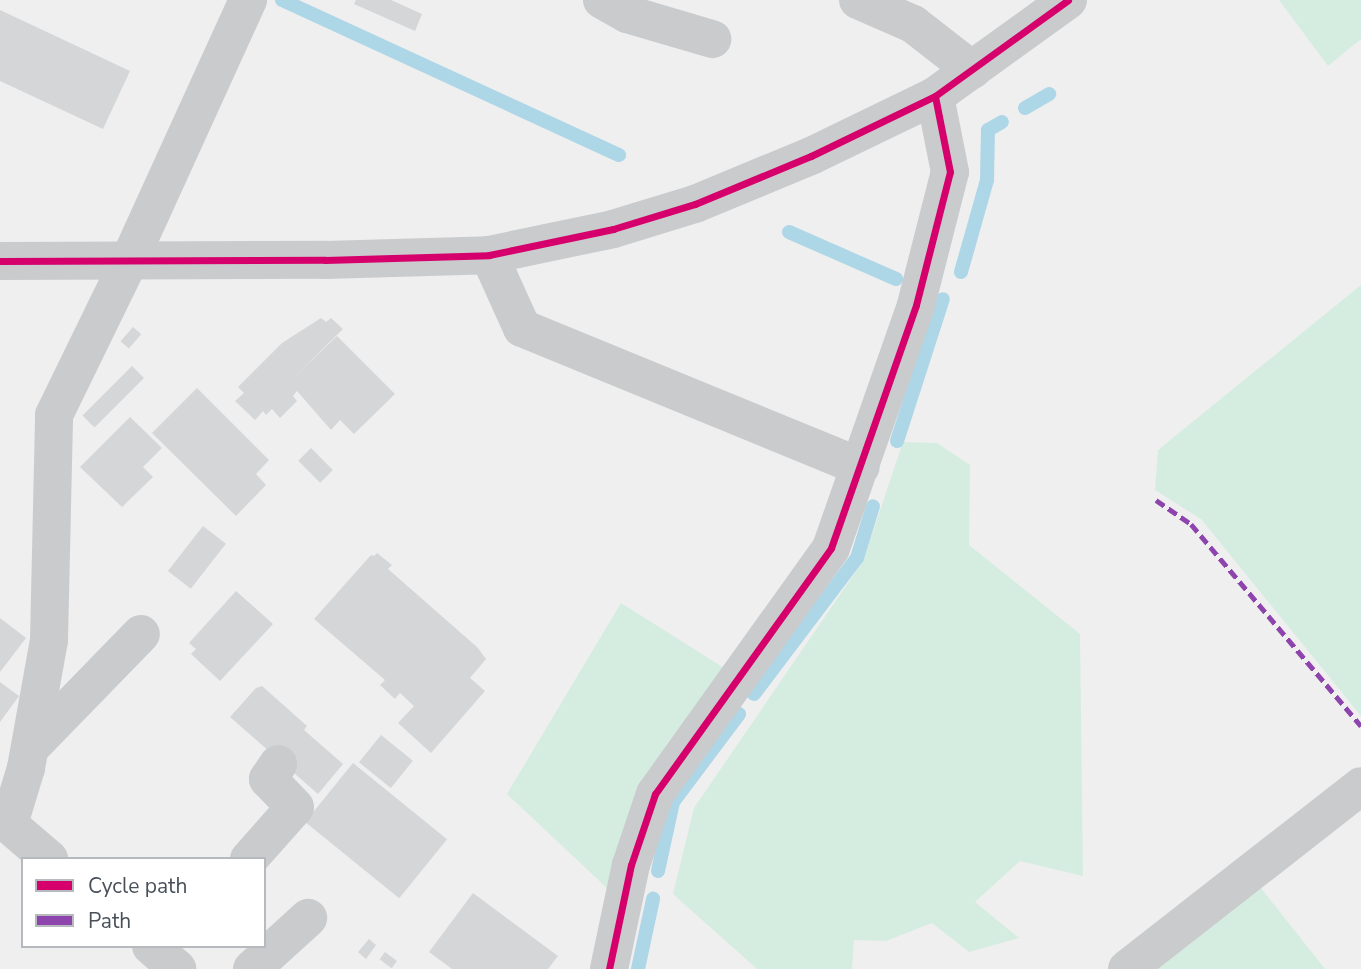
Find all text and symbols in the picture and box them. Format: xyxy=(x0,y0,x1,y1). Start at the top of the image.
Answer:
legend xyxy=(21,857,266,948)
text: Cycle path xyxy=(88,872,187,900)
text: Path xyxy=(88,907,131,935)

